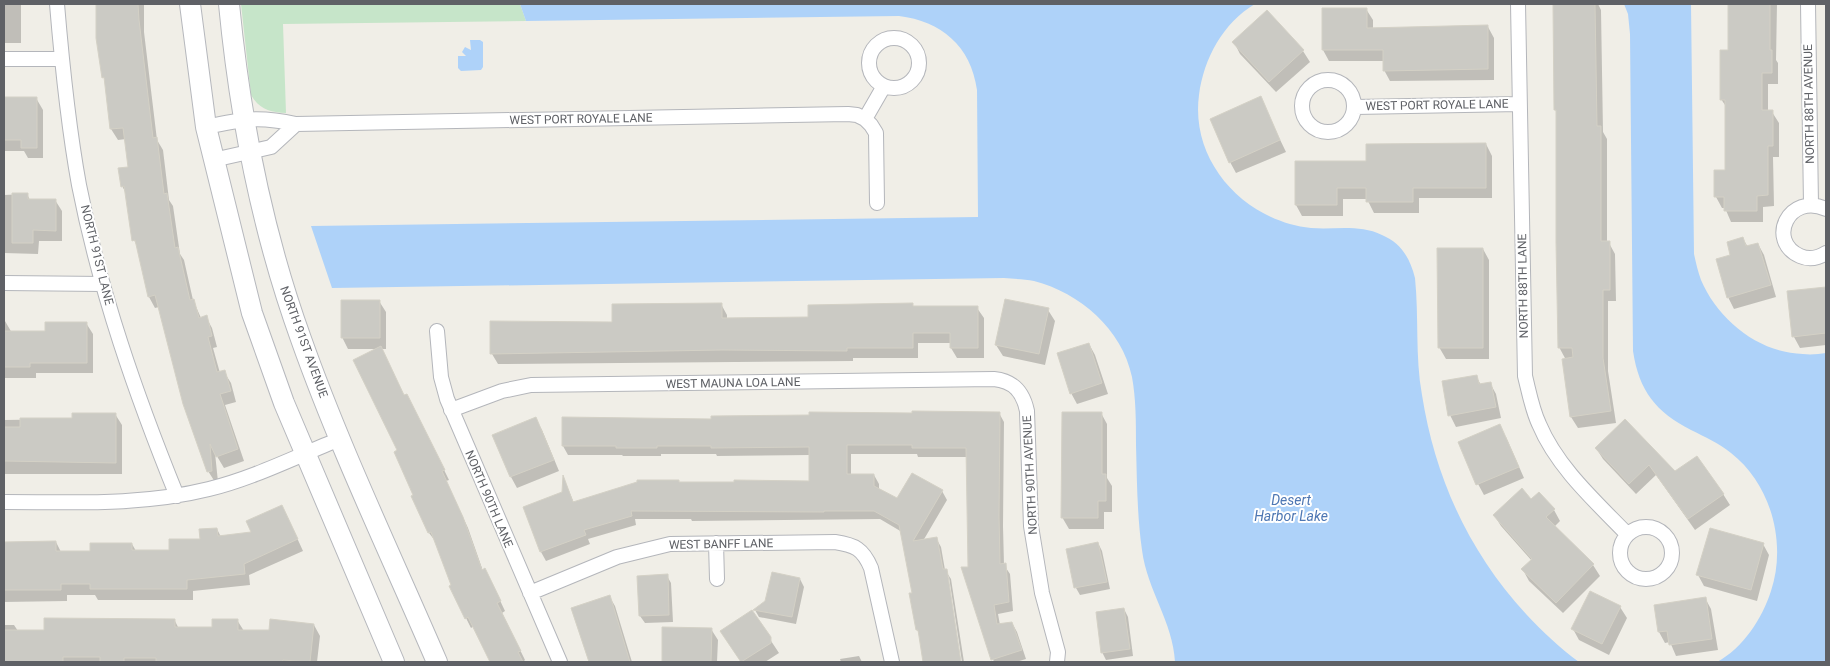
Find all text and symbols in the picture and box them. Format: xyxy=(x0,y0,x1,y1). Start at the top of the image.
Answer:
street label: NORTH 88TH AVENUE xyxy=(1801,44,1817,164)
street label: WEST PORT ROYALE LANE xyxy=(1365,97,1509,113)
street label: WEST PORT ROYALE LANE xyxy=(509,111,653,127)
street label: NORTH 91ST LANE xyxy=(78,203,116,307)
street label: NORTH 88TH LANE xyxy=(1515,234,1531,338)
street label: NORTH 91ST AVENUE xyxy=(277,284,331,400)
street label: WEST MAUNA LOA LANE xyxy=(665,375,801,391)
street label: NORTH 90TH AVENUE xyxy=(1020,415,1040,535)
street label: NORTH 90TH LANE xyxy=(462,448,516,550)
water label: Desert Harbor Lake xyxy=(1254,492,1328,524)
street label: WEST BANFF LANE xyxy=(669,536,773,552)

